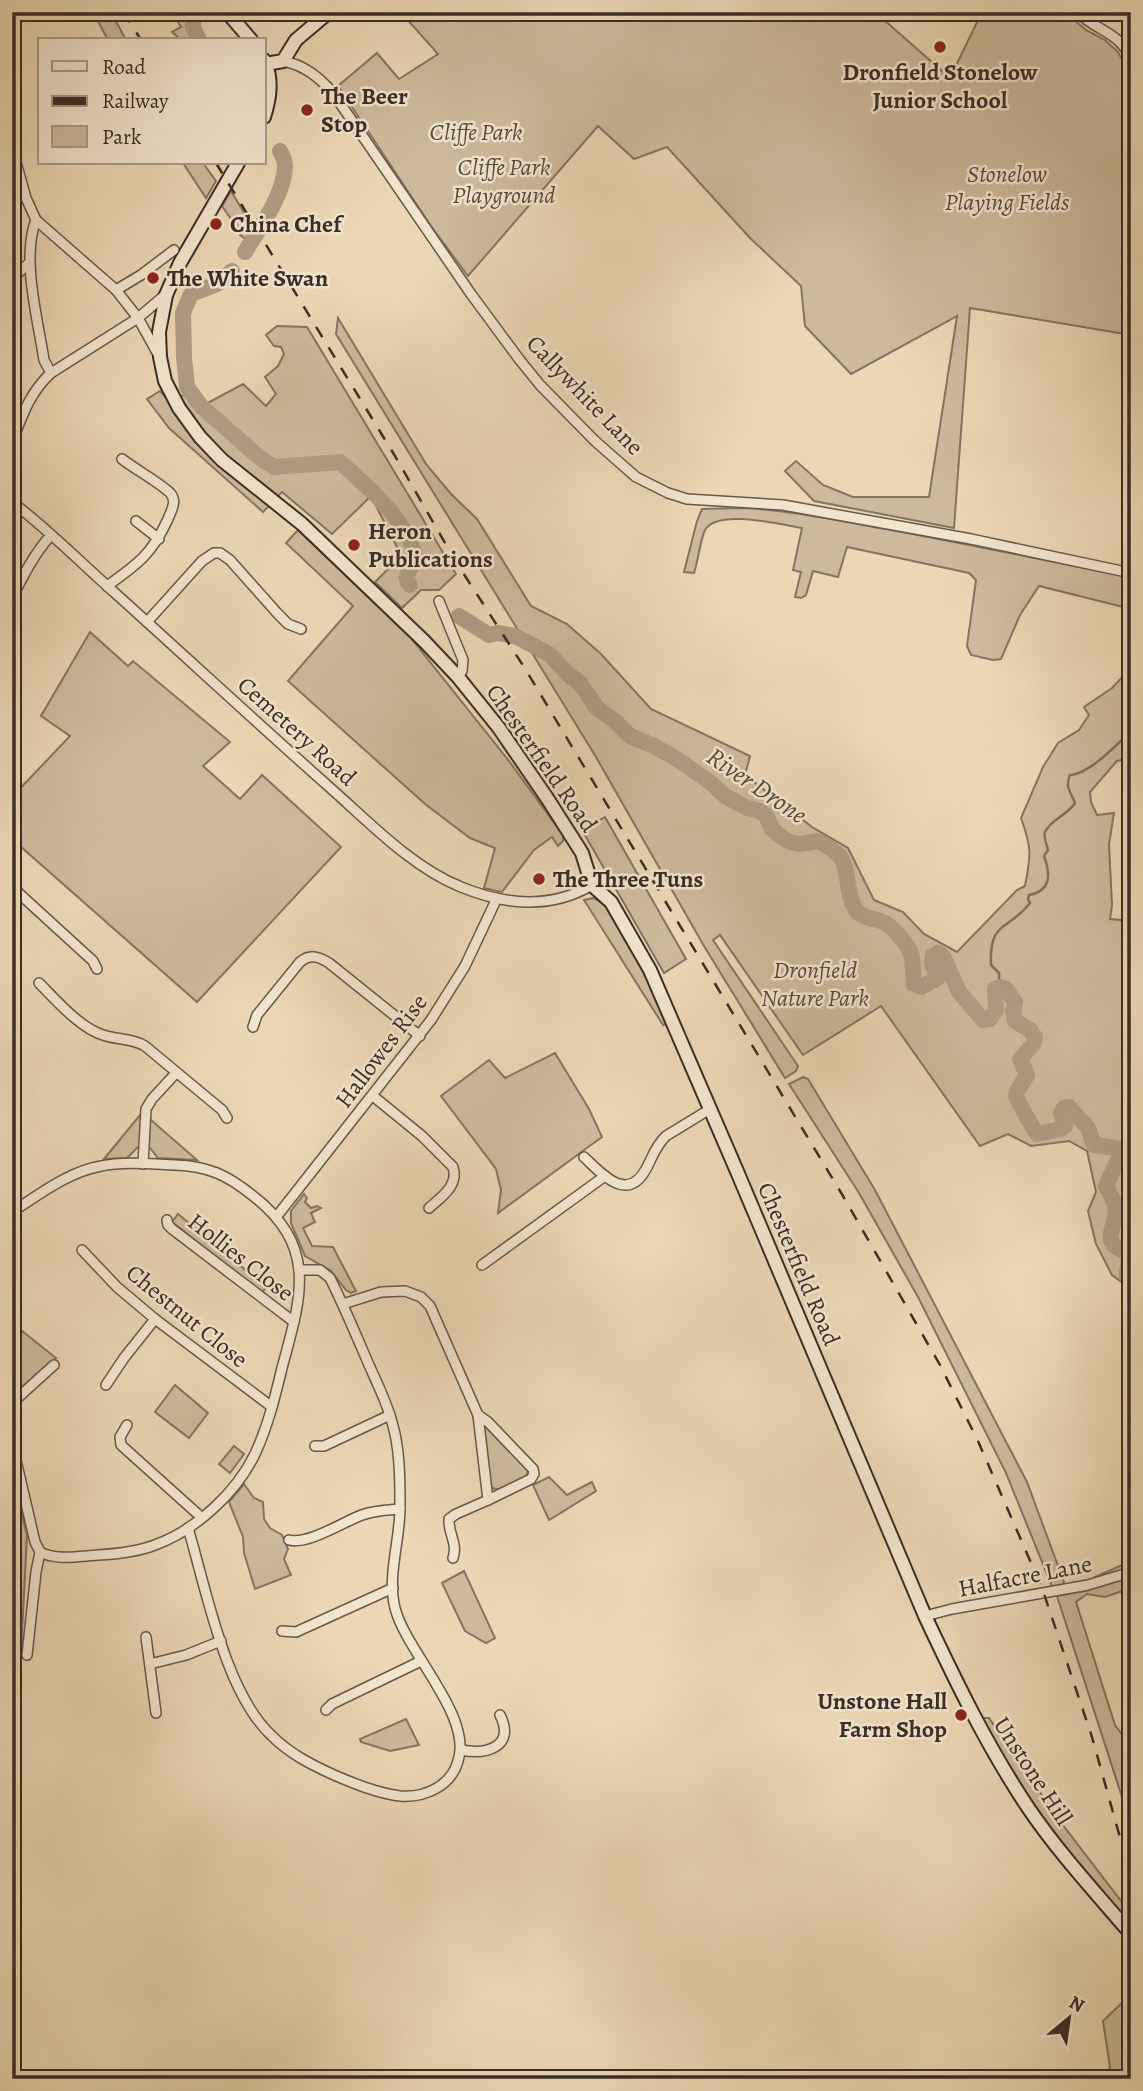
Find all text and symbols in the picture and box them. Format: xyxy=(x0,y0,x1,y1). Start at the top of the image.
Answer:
legend xyxy=(38,38,266,164)
marker: Dronfield Stonelow Junior School xyxy=(932,39,948,55)
text: Road xyxy=(102,53,146,81)
place label: Dronfield Stonelow Junior School xyxy=(842,56,1038,116)
place label: The Beer Stop xyxy=(321,80,408,140)
text: Railway xyxy=(102,87,169,115)
marker: The Beer Stop xyxy=(299,102,315,118)
park label: Cliffe Park xyxy=(430,116,523,148)
text: Park xyxy=(102,123,142,151)
park label: Cliffe Park Playground xyxy=(453,151,555,211)
park label: Stonelow Playing Fields xyxy=(945,158,1069,218)
place label: China Chef xyxy=(230,208,345,240)
marker: China Chef xyxy=(208,216,224,232)
place label: The White Swan xyxy=(167,262,329,294)
marker: The White Swan xyxy=(145,270,161,286)
street label: Callywhite Lane xyxy=(519,328,651,462)
place label: Heron Publications xyxy=(368,515,493,575)
marker: Heron Publications xyxy=(346,537,362,553)
street label: Cemetery Road xyxy=(231,669,363,793)
street label: Chesterfield Road xyxy=(479,677,605,839)
water label: River Drone xyxy=(700,739,814,832)
place label: The Three Tuns xyxy=(553,863,703,895)
marker: The Three Tuns xyxy=(531,871,547,887)
park label: Dronfield Nature Park xyxy=(761,954,869,1014)
street label: Hallowes Rise xyxy=(327,987,435,1115)
street label: Chesterfield Road xyxy=(750,1177,848,1351)
street label: Hollies Close xyxy=(181,1205,301,1309)
street label: Chestnut Close xyxy=(119,1257,255,1375)
street label: Halfacre Lane xyxy=(955,1547,1095,1605)
place label: Unstone Hall Farm Shop xyxy=(817,1685,948,1745)
marker: Unstone Hall Farm Shop xyxy=(953,1707,969,1723)
street label: Unstone Hill xyxy=(986,1710,1080,1832)
north arrow xyxy=(1034,1982,1104,2052)
text: N xyxy=(1064,1989,1089,2019)

